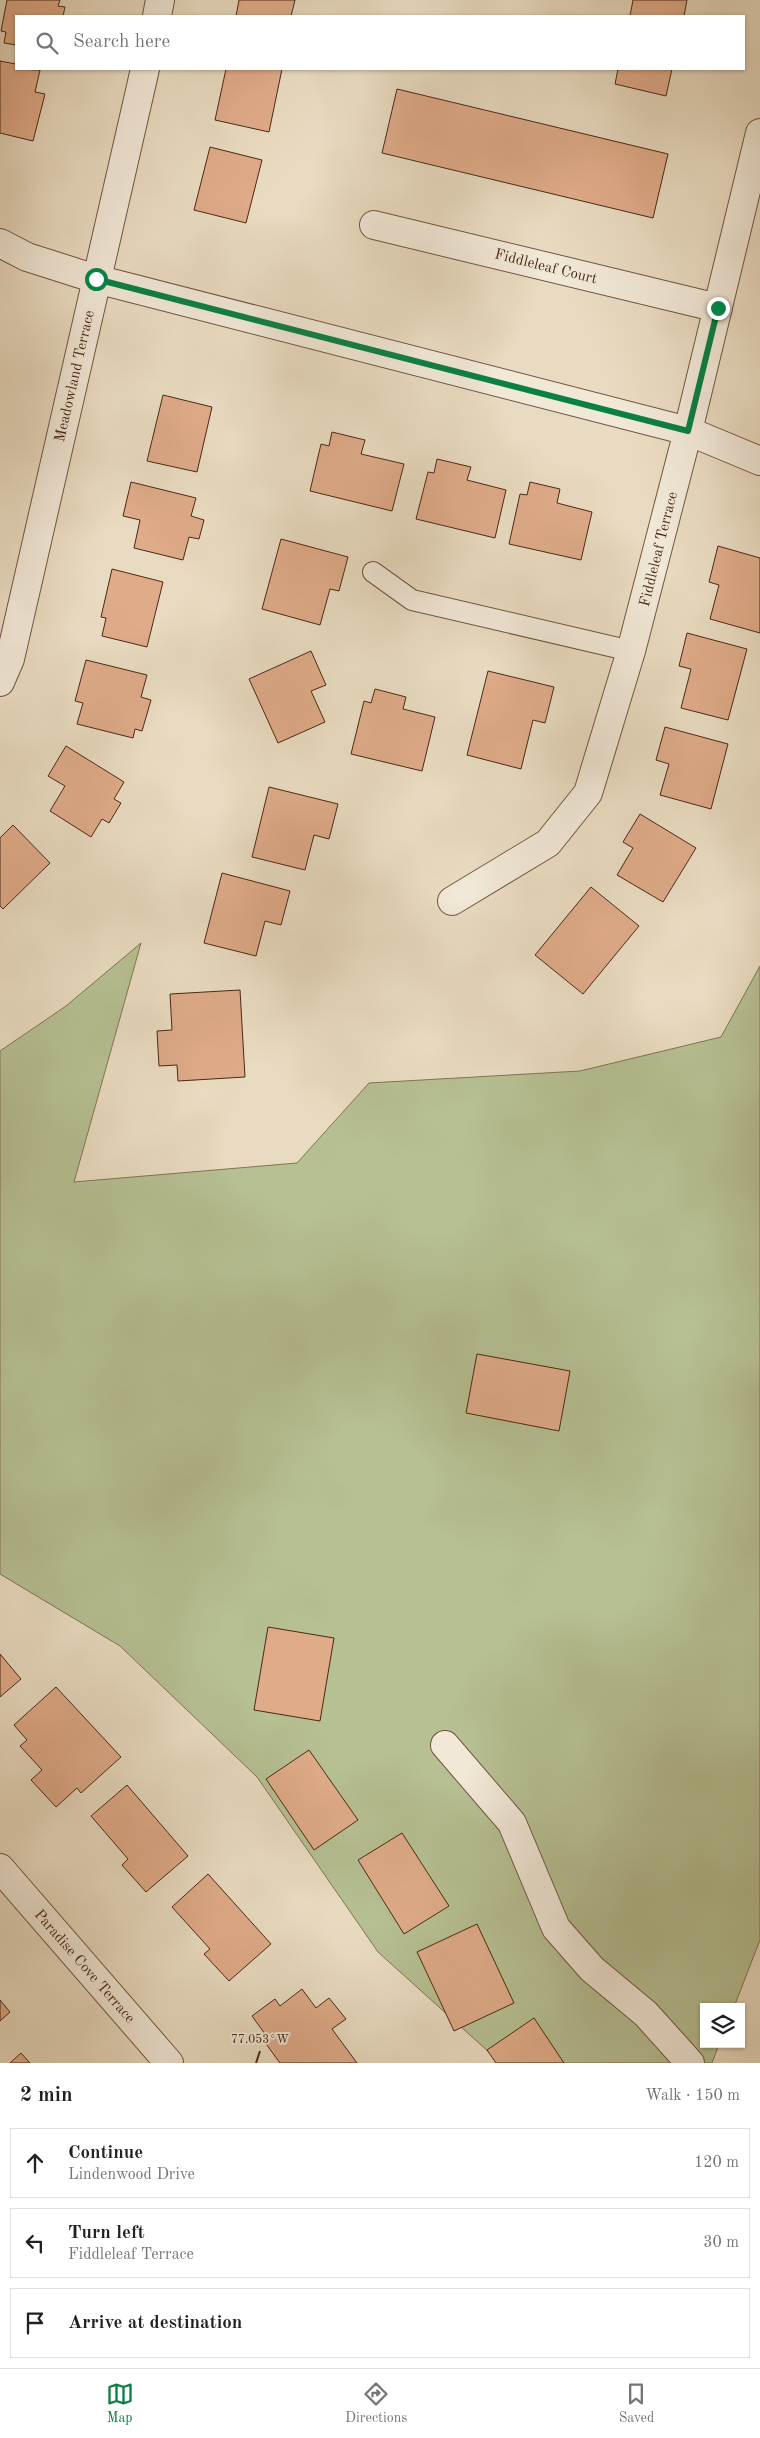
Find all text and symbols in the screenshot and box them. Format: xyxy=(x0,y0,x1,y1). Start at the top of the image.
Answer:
search box xyxy=(15,15,745,70)
icon: search xyxy=(33,29,61,57)
text: Search here xyxy=(73,33,170,52)
street label: Fiddleleaf Court xyxy=(493,247,598,287)
route start xyxy=(85,268,108,291)
route end xyxy=(707,297,730,320)
street label: Meadowland Terrace xyxy=(53,309,98,444)
street label: Fiddleleaf Terrace xyxy=(638,490,681,608)
street label: Paradise Cove Terrace xyxy=(31,1907,137,2027)
map controls xyxy=(700,2003,745,2048)
button: layers xyxy=(700,2003,745,2048)
text: 77.053°W xyxy=(231,2033,289,2046)
text: 2 min xyxy=(20,2085,73,2106)
text: Walk · 150 m xyxy=(645,2088,740,2104)
text: Continue xyxy=(68,2144,143,2163)
icon: ahead xyxy=(21,2149,49,2177)
text: 120 m xyxy=(694,2155,739,2171)
text: Lindenwood Drive xyxy=(68,2167,195,2183)
text: Turn left xyxy=(68,2224,145,2243)
icon: left xyxy=(21,2229,49,2257)
text: 30 m xyxy=(703,2235,739,2251)
text: Fiddleleaf Terrace xyxy=(68,2247,194,2263)
icon: arrive xyxy=(21,2309,49,2337)
text: Arrive at destination xyxy=(68,2314,242,2333)
tab: Map xyxy=(106,2380,134,2427)
tab: Directions xyxy=(345,2380,407,2427)
tab: Saved xyxy=(619,2380,654,2427)

